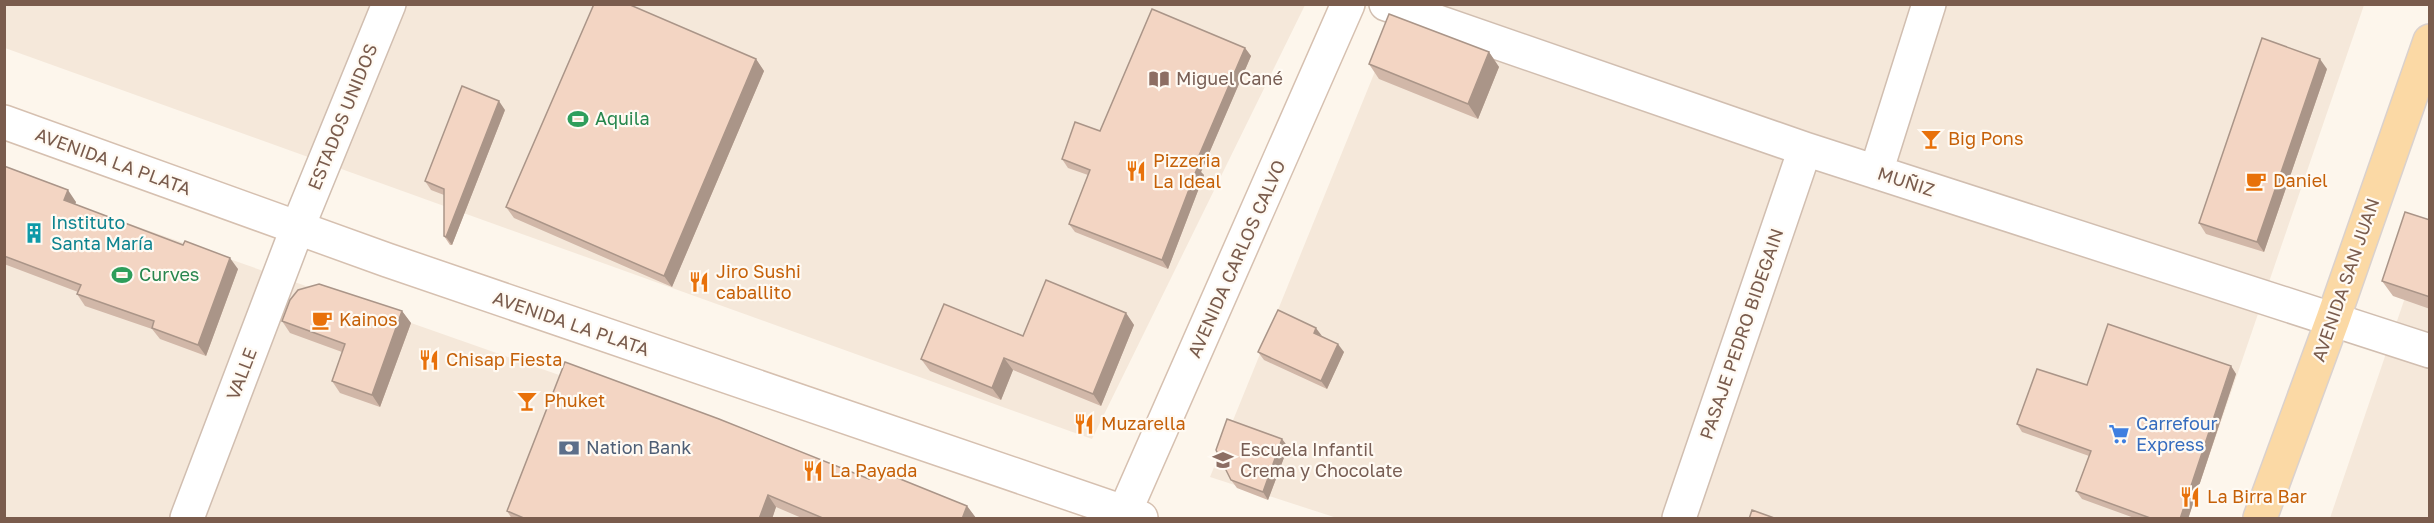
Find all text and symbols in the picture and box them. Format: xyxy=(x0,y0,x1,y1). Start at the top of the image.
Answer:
street label: ESTADOS UNIDOS xyxy=(303,40,381,193)
library icon: Miguel Cané xyxy=(1147,67,1171,91)
place label: Miguel Cané xyxy=(1176,67,1283,89)
sports icon: Aquila xyxy=(566,107,590,131)
place label: Aquila xyxy=(595,107,650,129)
street label: AVENIDA LA PLATA xyxy=(33,123,194,199)
bar icon: Big Pons xyxy=(1919,127,1943,151)
place label: Big Pons xyxy=(1948,127,2023,149)
place label: Pizzeria La Ideal xyxy=(1153,149,1221,192)
street label: AVENIDA CARLOS CALVO xyxy=(1182,156,1290,361)
restaurant icon: Pizzeria La Ideal xyxy=(1124,159,1148,183)
street label: MUÑIZ xyxy=(1875,162,1938,201)
cafe icon: Daniel xyxy=(2244,169,2268,193)
place label: Daniel xyxy=(2273,169,2328,191)
street label: AVENIDA SAN JUAN xyxy=(2307,195,2383,364)
place label: Instituto Santa María xyxy=(51,211,153,254)
building icon: Instituto Santa María xyxy=(22,221,46,245)
street label: PASAJE PEDRO BIDEGAIN xyxy=(1695,225,1788,442)
place label: Jiro Sushi caballito xyxy=(716,260,801,303)
sports icon: Curves xyxy=(110,263,134,287)
place label: Curves xyxy=(139,263,199,285)
restaurant icon: Jiro Sushi caballito xyxy=(687,270,711,294)
street label: AVENIDA LA PLATA xyxy=(490,286,652,360)
cafe icon: Kainos xyxy=(310,308,334,332)
place label: Kainos xyxy=(339,308,398,330)
street label: VALLE xyxy=(221,344,261,403)
restaurant icon: Chisap Fiesta xyxy=(417,348,441,372)
place label: Chisap Fiesta xyxy=(446,348,562,370)
bar icon: Phuket xyxy=(515,389,539,413)
place label: Phuket xyxy=(544,389,605,411)
restaurant icon: Muzarella xyxy=(1072,412,1096,436)
place label: Muzarella xyxy=(1101,412,1186,434)
place label: Carrefour Express xyxy=(2136,412,2218,455)
supermarket icon: Carrefour Express xyxy=(2107,422,2131,446)
bank icon: Nation Bank xyxy=(557,436,581,460)
place label: Nation Bank xyxy=(586,436,692,458)
place label: Escuela Infantil Crema y Chocolate xyxy=(1240,438,1403,481)
school or university icon: Escuela Infantil Crema y Chocolate xyxy=(1211,448,1235,472)
restaurant icon: La Payada xyxy=(801,459,825,483)
place label: La Payada xyxy=(830,459,917,481)
restaurant icon: La Birra Bar xyxy=(2178,485,2202,509)
place label: La Birra Bar xyxy=(2207,485,2307,507)

